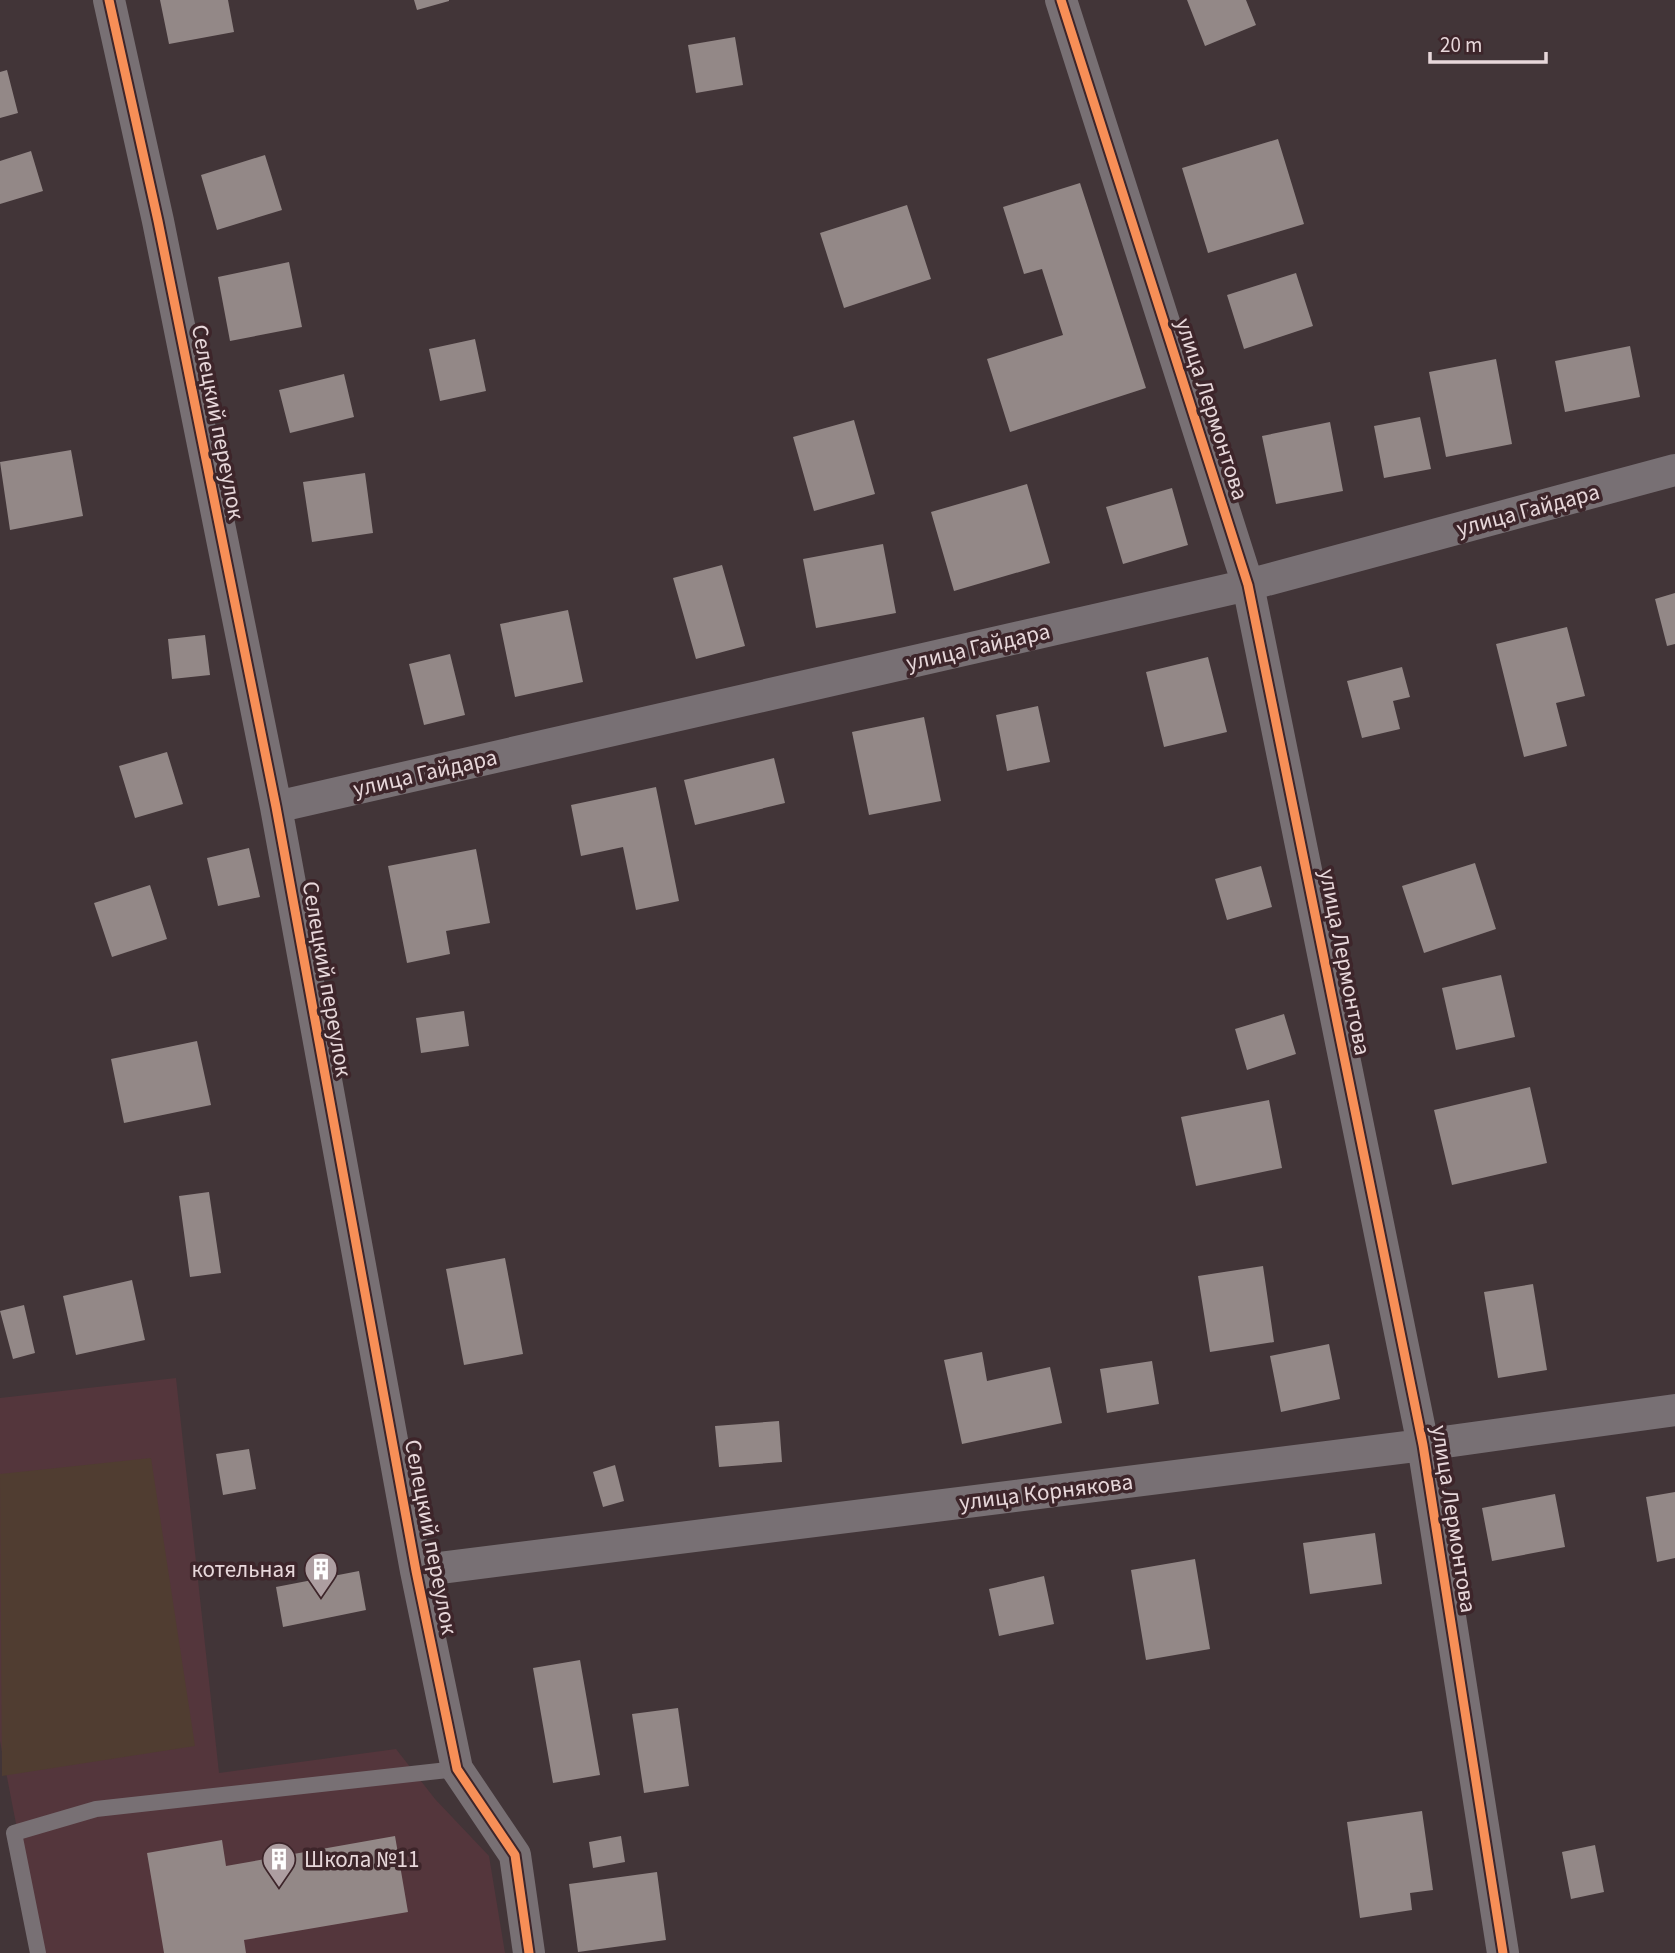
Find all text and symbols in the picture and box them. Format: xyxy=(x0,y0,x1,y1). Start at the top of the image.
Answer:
scale bar xyxy=(1430,21,1546,65)
text: 20 m xyxy=(1440,30,1482,60)
street label: улица Лермонтова xyxy=(1167,314,1257,504)
street label: Селецкий переулок xyxy=(183,322,253,523)
street label: улица Гайдара xyxy=(1453,475,1603,545)
street label: улица Гайдара xyxy=(903,614,1053,680)
street label: улица Гайдара xyxy=(350,740,500,806)
street label: улица Лермонтова xyxy=(1311,866,1379,1058)
street label: Селецкий переулок xyxy=(294,879,361,1080)
street label: улица Лермонтова xyxy=(1423,1423,1485,1615)
street label: Селецкий переулок xyxy=(396,1437,466,1638)
street label: улица Корнякова xyxy=(957,1465,1135,1519)
building icon: котельная xyxy=(302,1550,340,1599)
place label: котельная xyxy=(191,1553,296,1586)
building icon: Школа №11 xyxy=(260,1840,298,1889)
place label: Школа №11 xyxy=(304,1843,419,1876)

